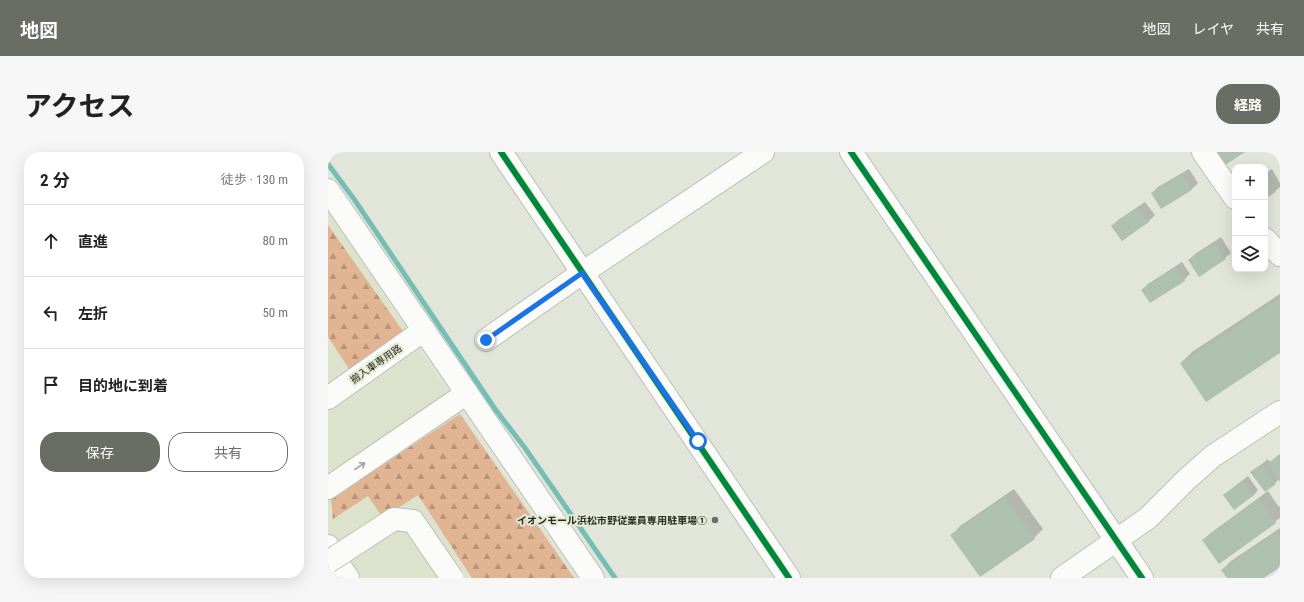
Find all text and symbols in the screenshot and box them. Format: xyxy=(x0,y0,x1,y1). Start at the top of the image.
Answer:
text: 地図 xyxy=(20,19,58,42)
text: 地図 xyxy=(1142,21,1170,37)
text: レイヤ xyxy=(1192,21,1234,37)
text: 共有 xyxy=(1256,21,1284,37)
button: 経路 xyxy=(1216,84,1280,124)
text: アクセス xyxy=(24,90,135,123)
map controls xyxy=(1232,164,1268,272)
button: + xyxy=(1232,164,1268,200)
text: 2 分 xyxy=(40,170,70,190)
text: 徒歩 · 130 m xyxy=(221,172,288,187)
button: − xyxy=(1232,200,1268,236)
icon: ahead xyxy=(40,230,62,252)
text: 直進 xyxy=(78,233,108,251)
text: 80 m xyxy=(262,233,288,248)
button: layers xyxy=(1232,236,1268,272)
icon: left xyxy=(40,302,62,324)
text: 左折 xyxy=(78,305,108,323)
text: 50 m xyxy=(262,305,288,320)
route end xyxy=(477,331,495,349)
street label: 搬入車専用路 xyxy=(348,342,404,386)
icon: arrive xyxy=(40,374,62,396)
text: 目的地に到着 xyxy=(78,377,168,395)
button: 保存 xyxy=(40,432,160,472)
button: 共有 xyxy=(168,432,288,472)
route start xyxy=(689,432,707,450)
one-way arrow xyxy=(354,462,365,470)
place label: イオンモール浜松市野従業員専用駐車場① xyxy=(517,515,707,526)
marker: イオンモール浜松市野従業員専用駐車場① xyxy=(710,515,720,525)

